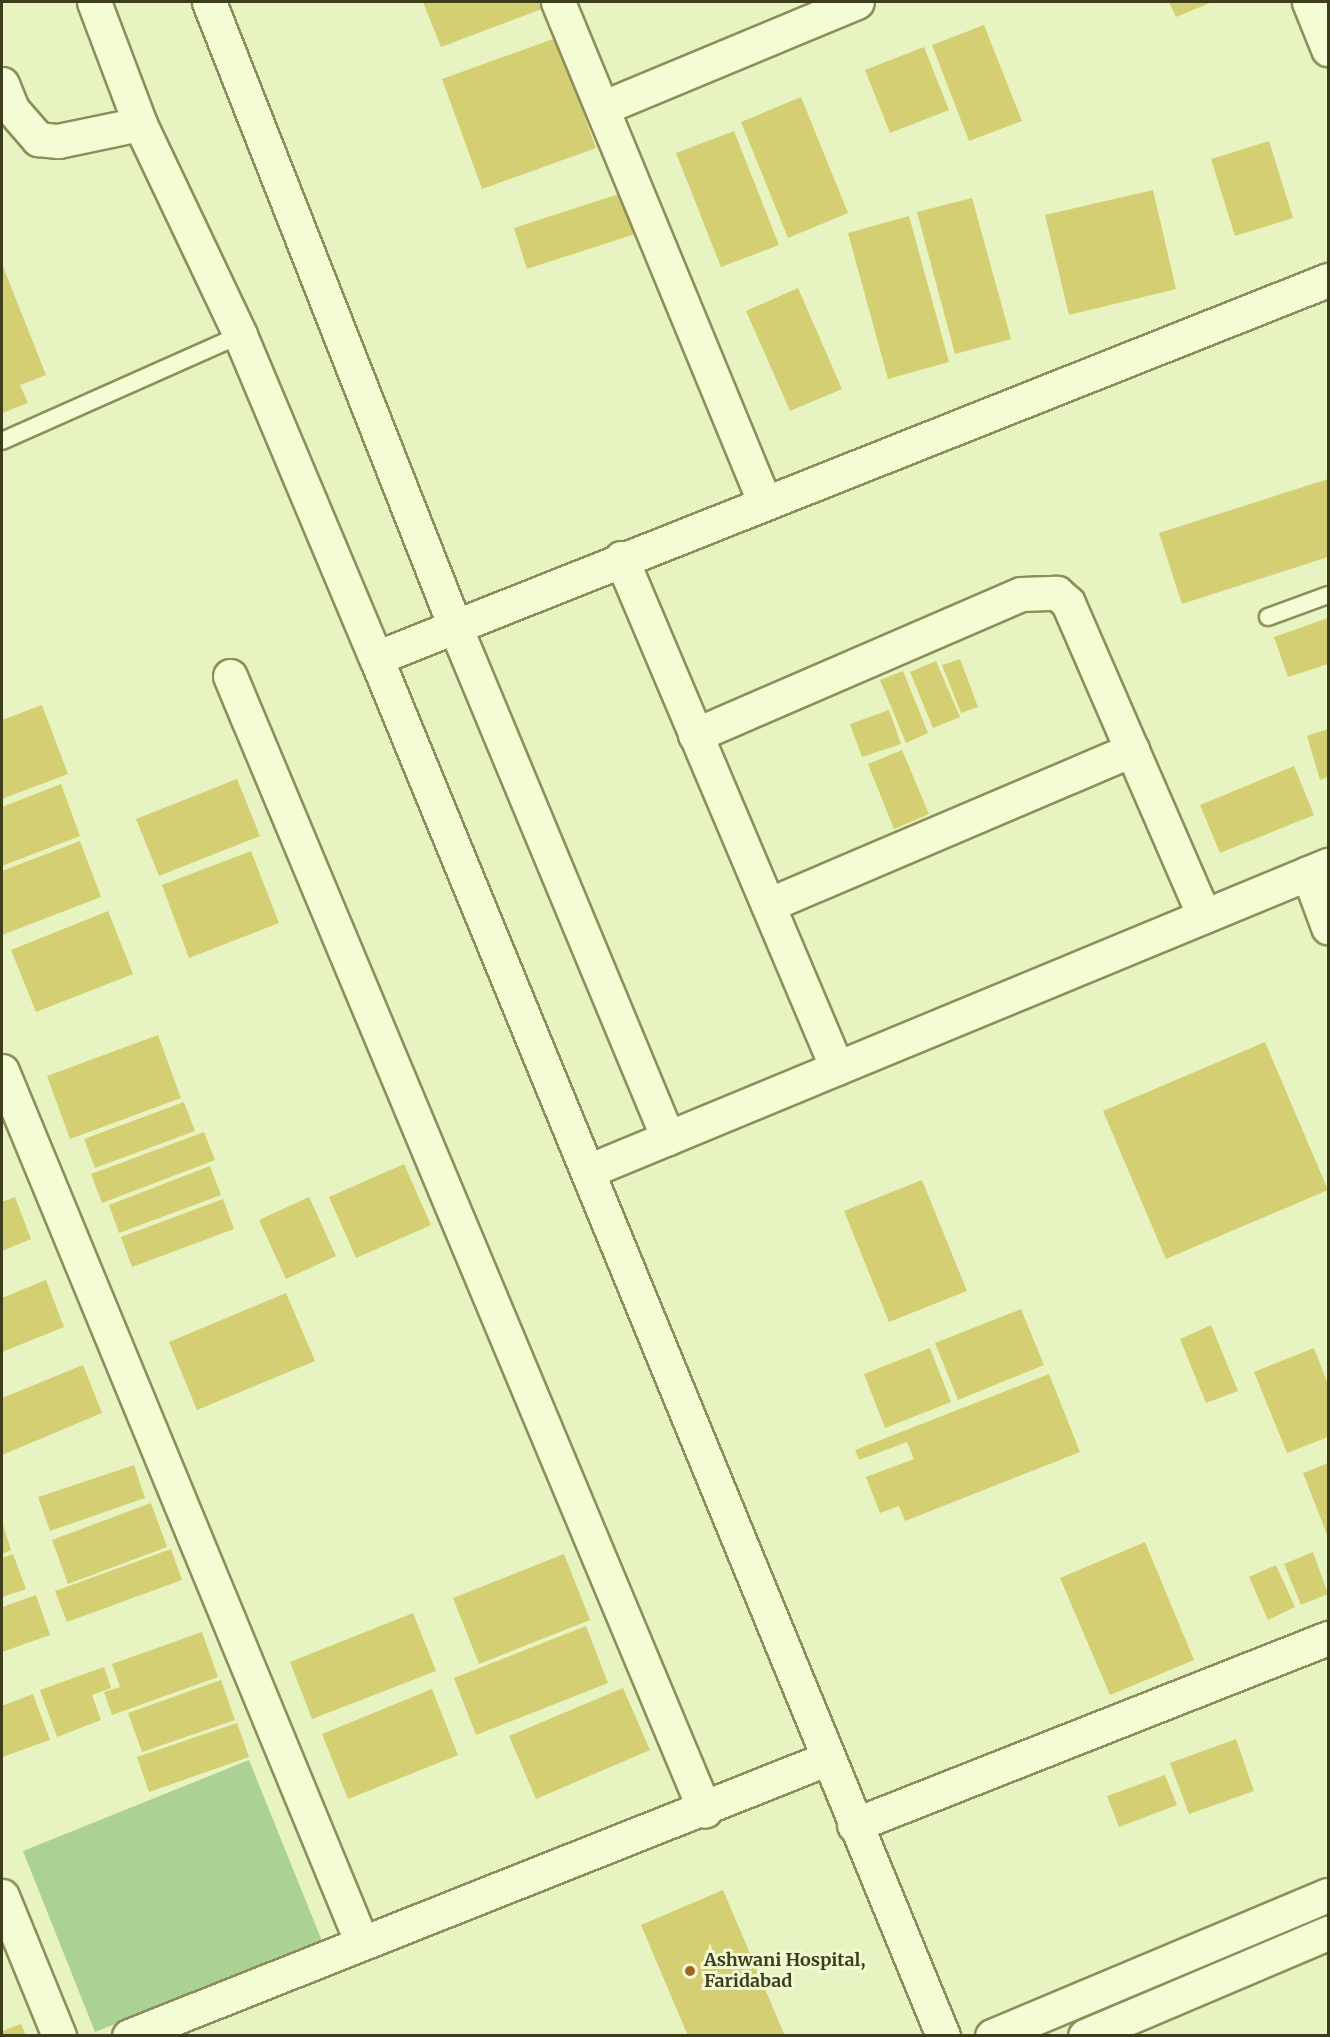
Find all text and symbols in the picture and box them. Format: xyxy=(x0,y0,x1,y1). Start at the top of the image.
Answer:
place label: Ashwani Hospital, Faridabad xyxy=(704,1950,865,1992)
marker: Ashwani Hospital, Faridabad xyxy=(681,1962,699,1980)

